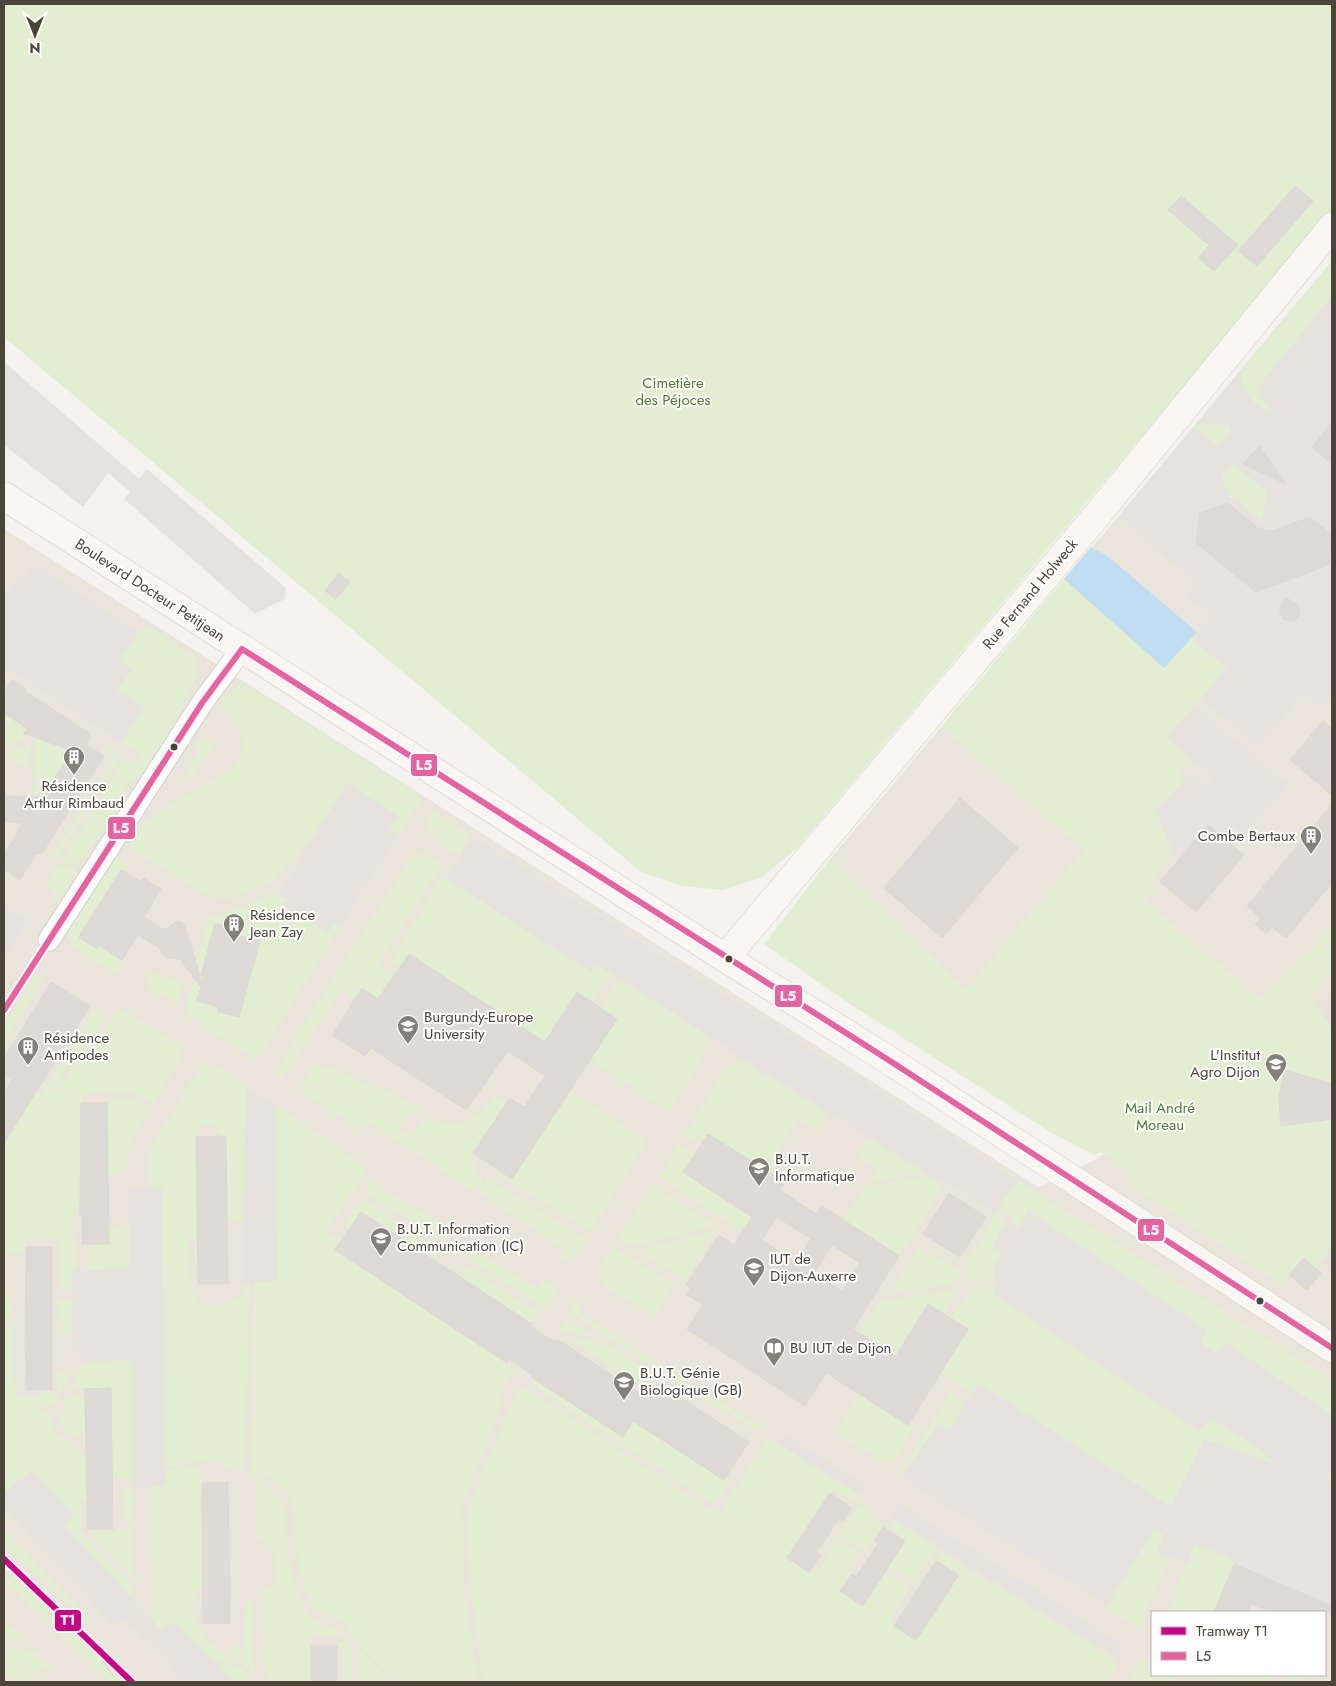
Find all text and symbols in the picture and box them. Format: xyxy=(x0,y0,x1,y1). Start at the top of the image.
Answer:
north arrow xyxy=(10,10,60,60)
text: N xyxy=(29,38,41,58)
park label: Cimetière des Péjoces xyxy=(635,372,711,411)
street label: Boulevard Docteur Petitjean xyxy=(71,533,229,647)
street label: Rue Fernand Holweck xyxy=(977,534,1083,654)
unlabelled marker xyxy=(169,742,179,752)
building icon: Résidence Arthur Rimbaud xyxy=(62,745,86,776)
line badge: L5 xyxy=(410,753,438,777)
text: L5 xyxy=(416,755,432,775)
place label: Résidence Arthur Rimbaud xyxy=(24,775,124,814)
line badge: L5 xyxy=(107,816,136,840)
text: L5 xyxy=(113,818,129,838)
building icon: Combe Bertaux xyxy=(1299,824,1323,855)
place label: Combe Bertaux xyxy=(1198,825,1296,847)
place label: Résidence Jean Zay xyxy=(248,904,315,943)
building icon: Résidence Jean Zay xyxy=(222,912,246,943)
unlabelled marker xyxy=(724,954,734,964)
line badge: L5 xyxy=(774,984,803,1008)
text: L5 xyxy=(780,986,796,1006)
place label: Burgundy-Europe University xyxy=(424,1006,534,1045)
school or university icon: Burgundy-Europe University xyxy=(396,1014,420,1045)
place label: Résidence Antipodes xyxy=(44,1027,109,1066)
building icon: Résidence Antipodes xyxy=(16,1035,40,1066)
place label: L'Institut Agro Dijon xyxy=(1190,1044,1260,1083)
school or university icon: L'Institut Agro Dijon xyxy=(1264,1052,1288,1083)
park label: Mail André Moreau xyxy=(1125,1097,1195,1136)
place label: B.U.T. Informatique xyxy=(775,1148,855,1187)
school or university icon: B.U.T. Informatique xyxy=(747,1156,771,1187)
place label: B.U.T. Information Communication (IC) xyxy=(397,1218,524,1257)
line badge: L5 xyxy=(1137,1218,1165,1242)
text: L5 xyxy=(1143,1220,1159,1240)
school or university icon: B.U.T. Information Communication (IC) xyxy=(369,1226,393,1257)
place label: IUT de Dijon-Auxerre xyxy=(770,1248,856,1287)
school or university icon: IUT de Dijon-Auxerre xyxy=(742,1256,766,1287)
unlabelled marker xyxy=(1255,1296,1265,1306)
library icon: BU IUT de Dijon xyxy=(762,1336,786,1367)
place label: BU IUT de Dijon xyxy=(790,1337,892,1359)
place label: B.U.T. Génie Biologique (GB) xyxy=(640,1362,743,1401)
school or university icon: B.U.T. Génie Biologique (GB) xyxy=(612,1370,636,1401)
line badge: T1 xyxy=(54,1609,82,1632)
text: T1 xyxy=(61,1610,75,1630)
legend xyxy=(1151,1611,1326,1676)
text: Tramway T1 xyxy=(1196,1620,1268,1642)
text: L5 xyxy=(1196,1645,1211,1667)

